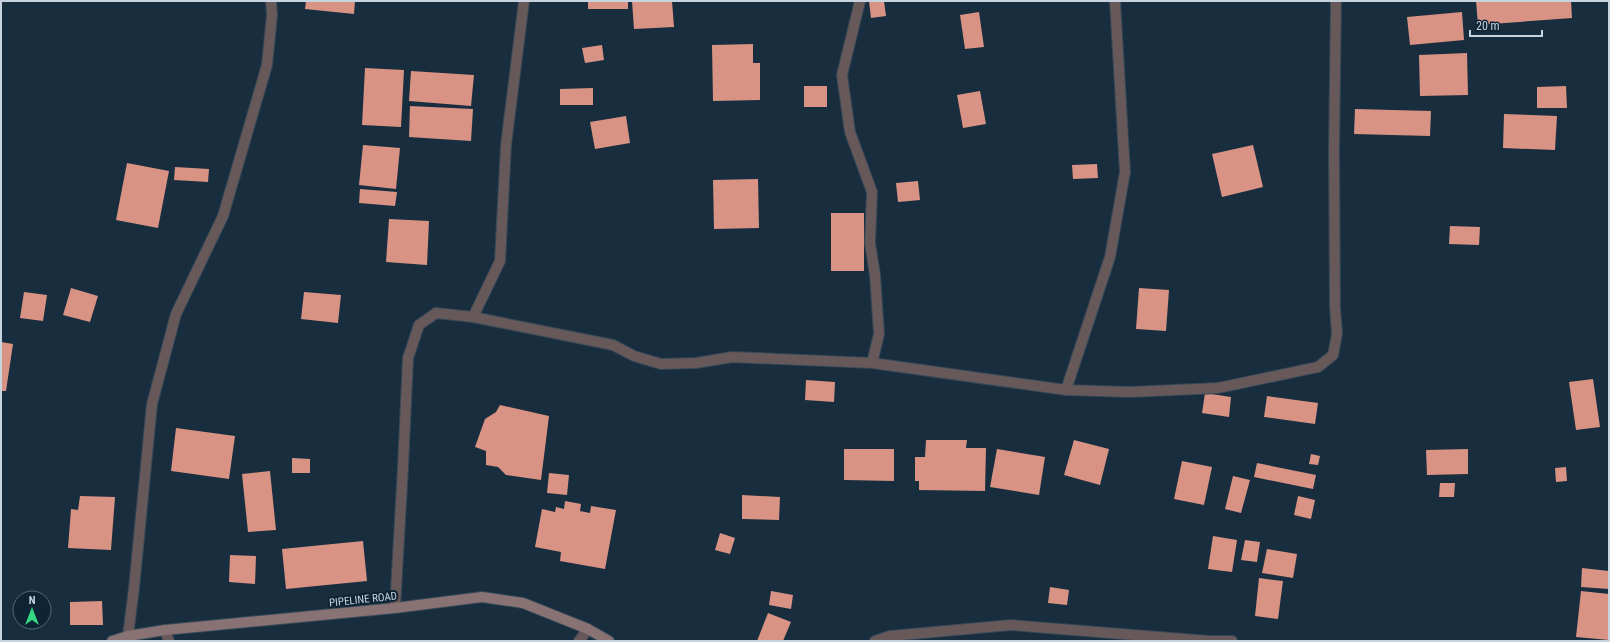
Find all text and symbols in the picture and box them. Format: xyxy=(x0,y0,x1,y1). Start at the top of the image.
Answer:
scale bar xyxy=(1470,12,1542,38)
text: 20 m xyxy=(1476,19,1500,33)
street label: PIPELINE ROAD xyxy=(328,589,398,610)
north arrow xyxy=(12,590,52,630)
text: N xyxy=(29,594,36,607)

